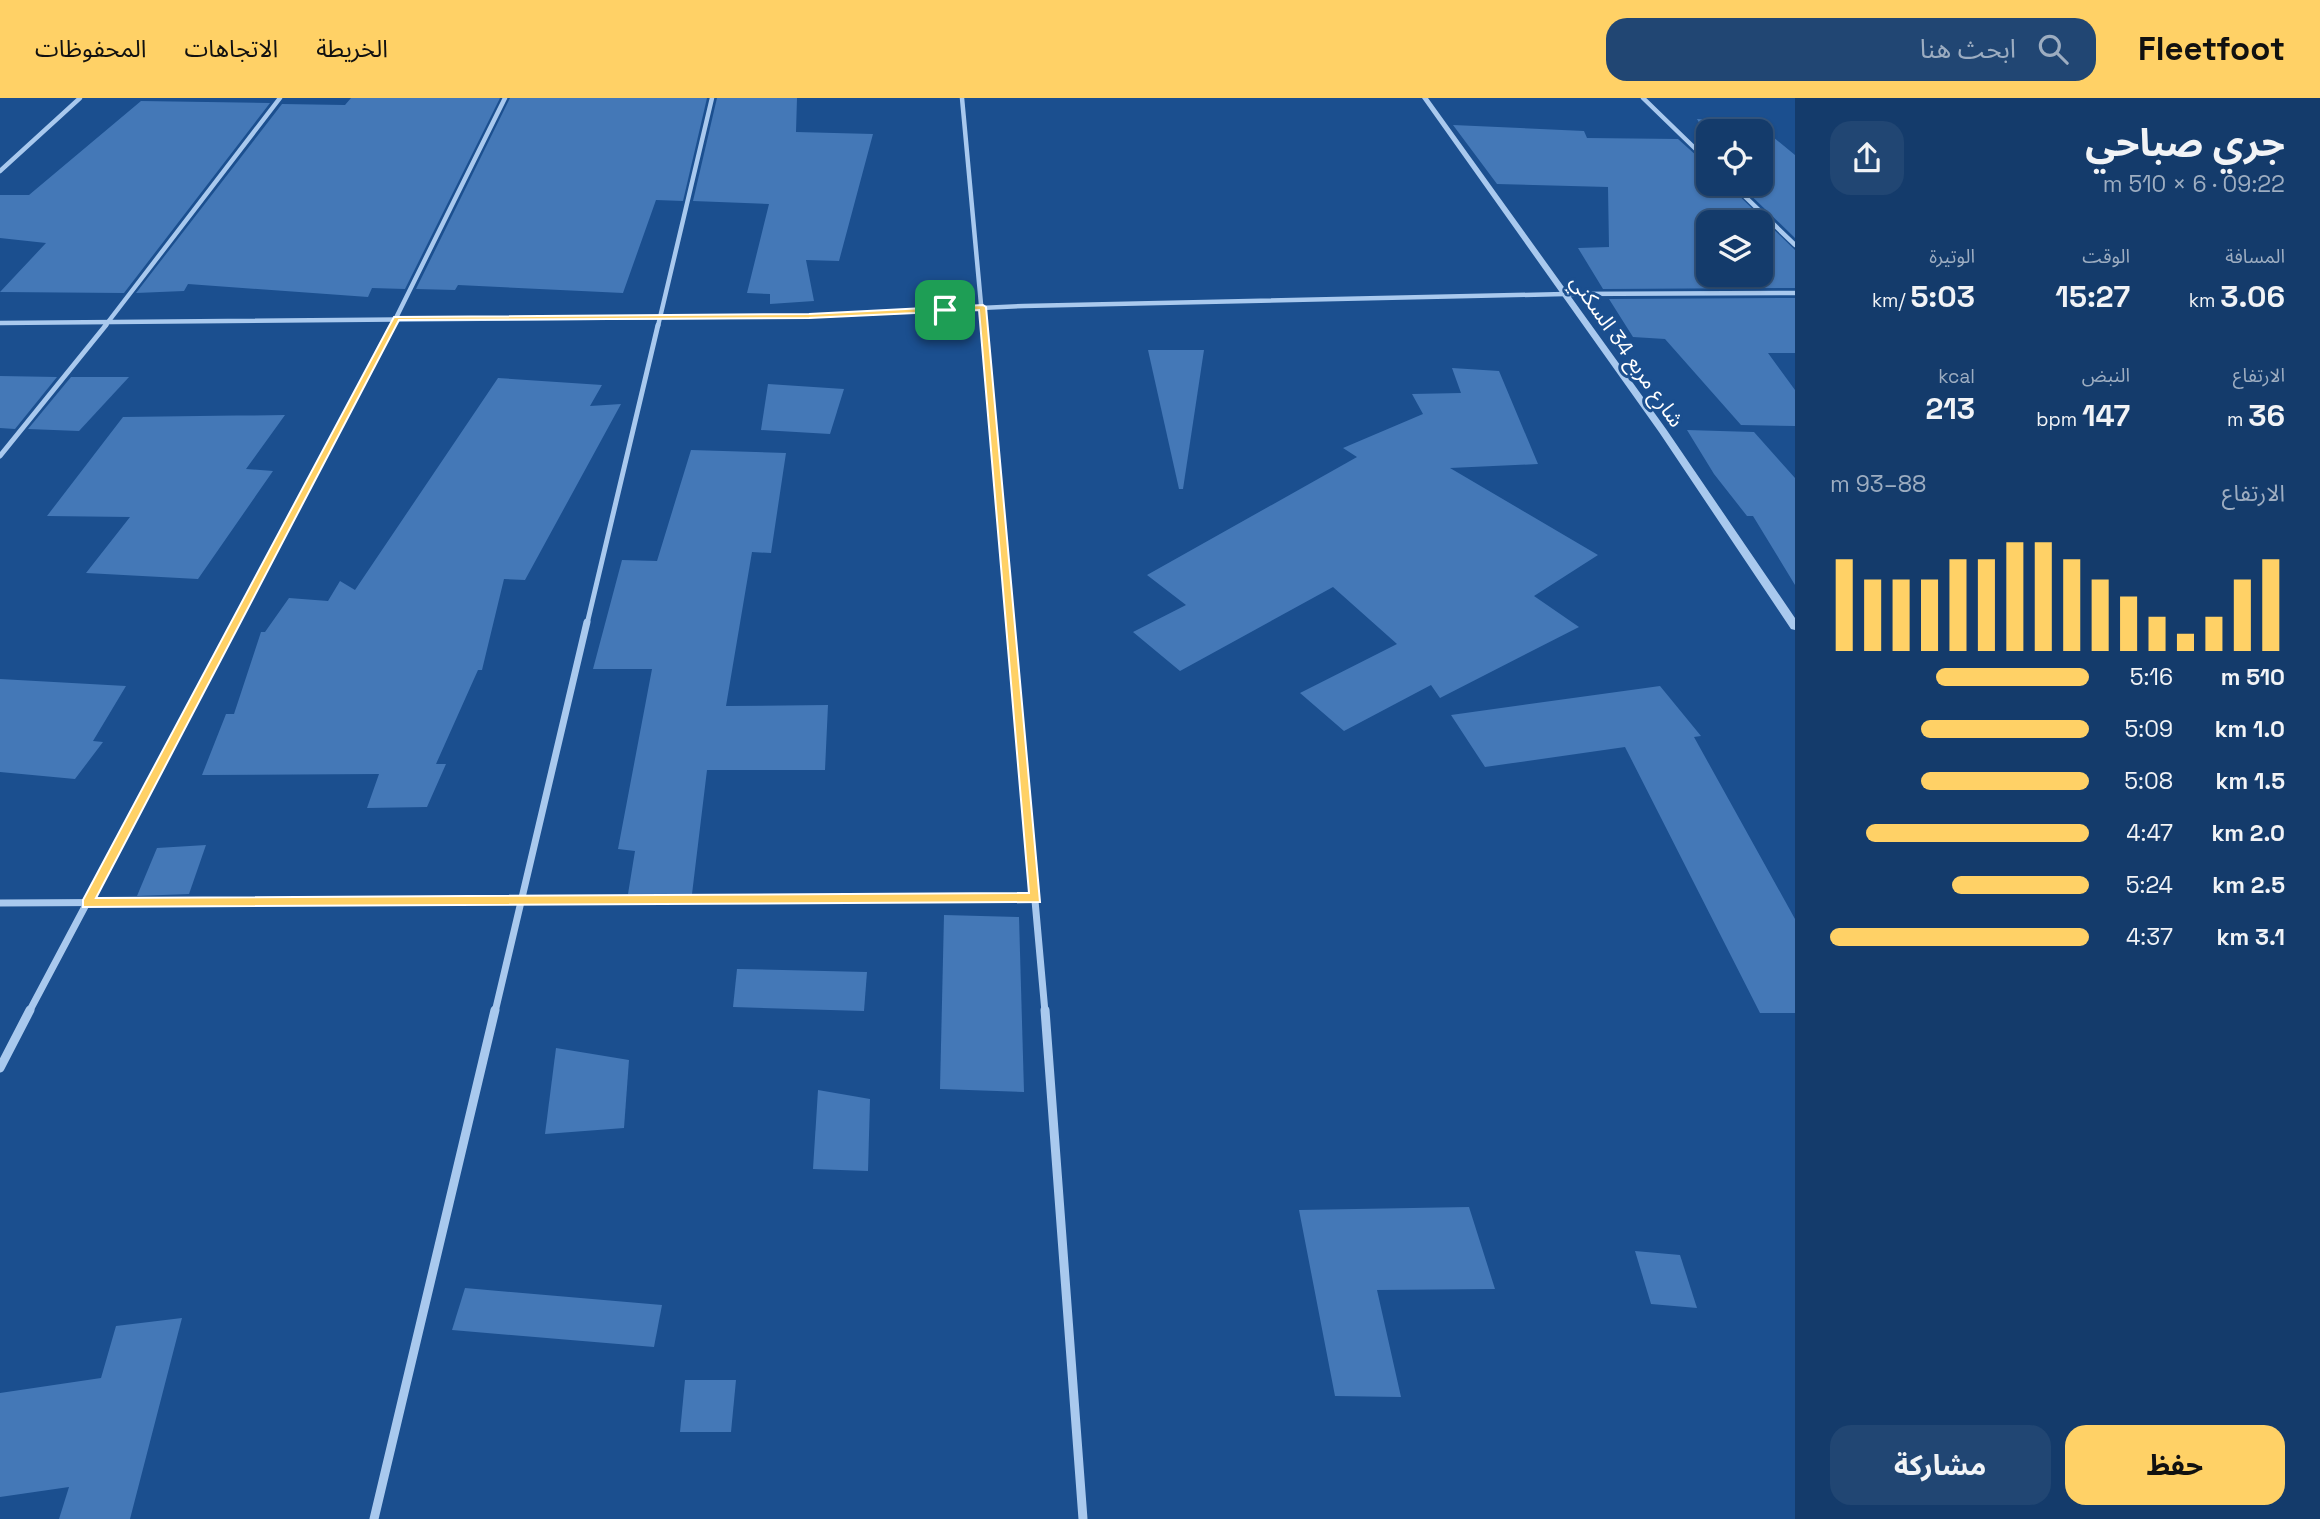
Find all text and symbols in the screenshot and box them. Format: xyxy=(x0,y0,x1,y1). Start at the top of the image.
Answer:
search box xyxy=(1606,18,2096,81)
text: Fleetfoot xyxy=(2138,28,2285,70)
icon: search xyxy=(2034,30,2072,68)
text: ابحث هنا xyxy=(1920,32,2016,66)
text: المحفوظات xyxy=(35,33,146,64)
text: الاتجاهات xyxy=(184,33,278,64)
text: الخريطة xyxy=(316,33,388,64)
map controls xyxy=(1696,119,1773,287)
button: locate xyxy=(1696,119,1773,196)
text: جري صباحي xyxy=(2085,119,2285,167)
button: share xyxy=(1830,121,1904,195)
text: 09:22 · 6 × 510 m xyxy=(2103,169,2285,199)
button: layers xyxy=(1696,210,1773,287)
text: الوتيرة xyxy=(1929,244,1975,269)
text: الوقت xyxy=(2082,244,2130,269)
text: المسافة xyxy=(2225,244,2285,269)
street label: شارع مربع 34 السكني xyxy=(1562,269,1690,434)
text: 5:03 xyxy=(1910,277,1975,316)
text: 15:27 xyxy=(2055,277,2130,316)
text: 3.06 xyxy=(2220,277,2285,316)
pin xyxy=(915,280,975,340)
text: /km xyxy=(1872,288,1910,313)
text: km xyxy=(2189,288,2220,313)
icon: arrive xyxy=(926,291,964,329)
text: النبض xyxy=(2082,363,2130,388)
text: الارتفاع xyxy=(2233,363,2285,388)
text: kcal xyxy=(1938,364,1975,389)
text: 213 xyxy=(1925,389,1975,428)
text: 147 xyxy=(2082,396,2130,435)
text: 36 xyxy=(2248,396,2285,435)
text: bpm xyxy=(2036,407,2082,432)
text: m xyxy=(2227,407,2248,432)
text: 88–93 m xyxy=(1830,469,1926,499)
text: الارتفاع xyxy=(2222,478,2285,508)
text: 5:16 xyxy=(2130,662,2173,692)
text: 510 m xyxy=(2221,662,2285,692)
text: 5:09 xyxy=(2125,714,2173,744)
text: 1.0 km xyxy=(2215,714,2285,744)
text: 5:08 xyxy=(2124,766,2173,796)
text: 1.5 km xyxy=(2215,766,2285,796)
text: 4:47 xyxy=(2126,818,2173,848)
text: 2.0 km xyxy=(2211,818,2285,848)
text: 5:24 xyxy=(2126,870,2173,900)
text: 2.5 km xyxy=(2212,870,2285,900)
text: 4:37 xyxy=(2126,922,2173,952)
text: 3.1 km xyxy=(2216,922,2285,952)
button: مشاركة xyxy=(1830,1425,2051,1505)
button: حفظ xyxy=(2065,1425,2285,1505)

